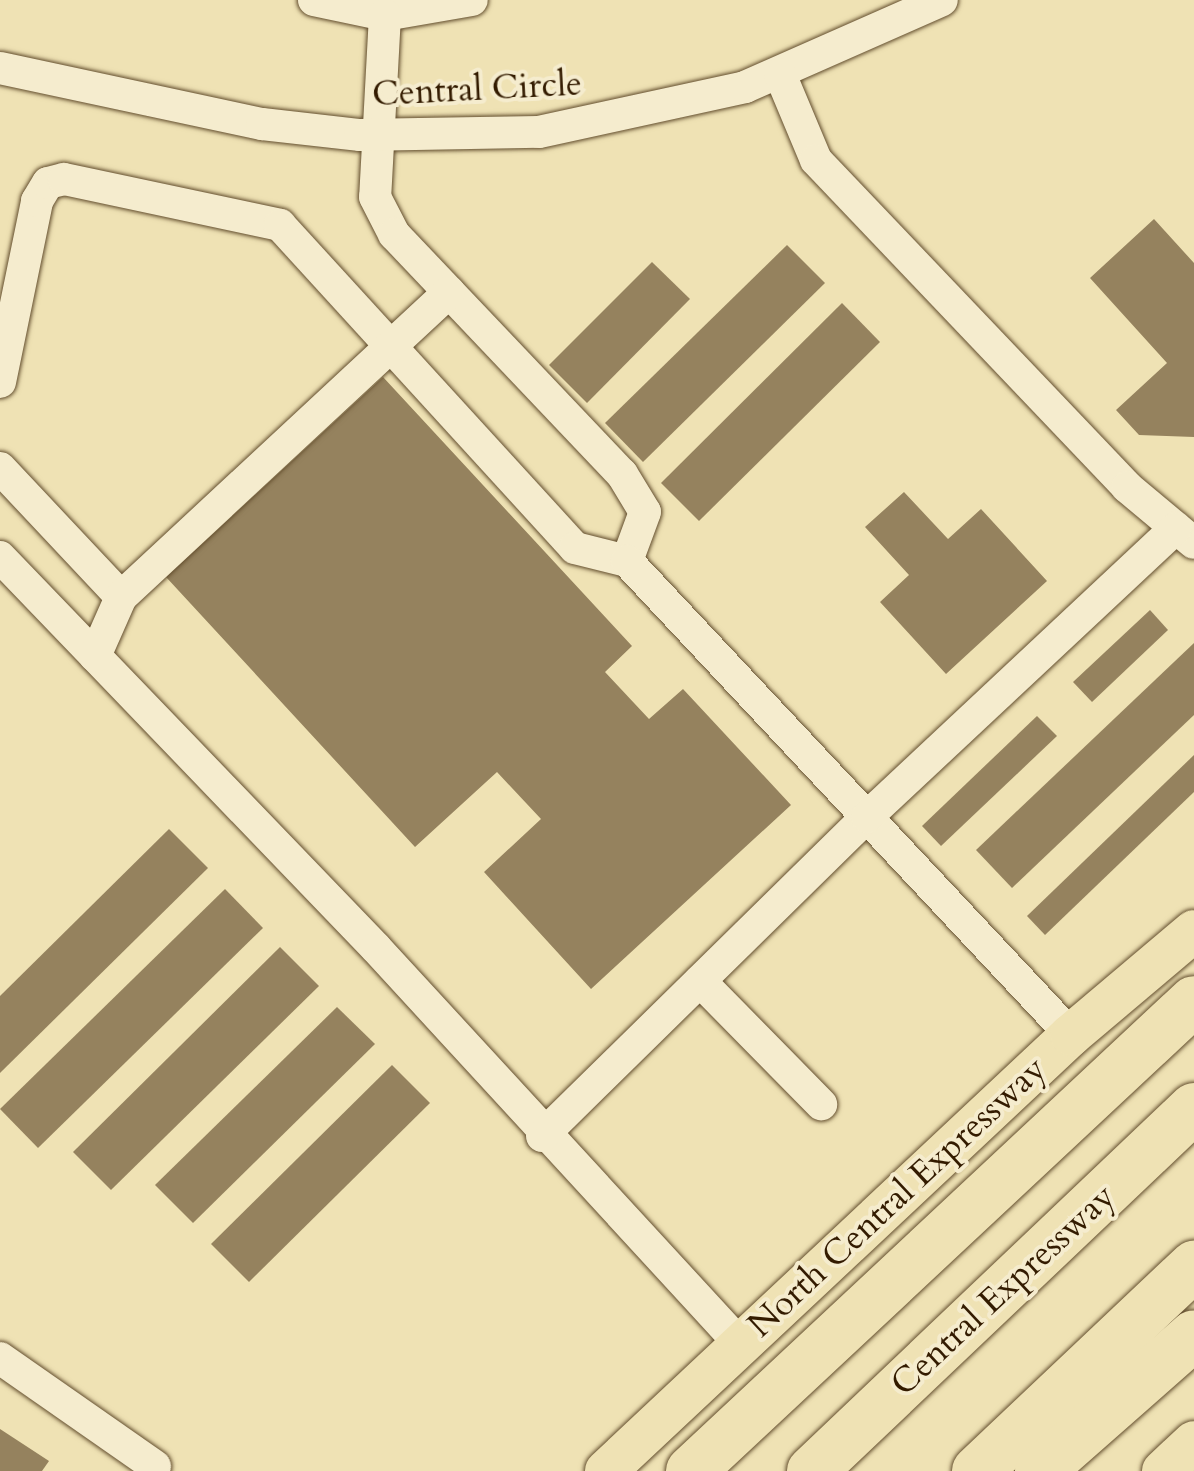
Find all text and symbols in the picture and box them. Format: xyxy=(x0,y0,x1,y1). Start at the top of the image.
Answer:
street label: Central Circle xyxy=(371,63,583,115)
street label: North Central Expressway xyxy=(739,1048,1055,1346)
street label: Central Expressway xyxy=(882,1175,1124,1405)

